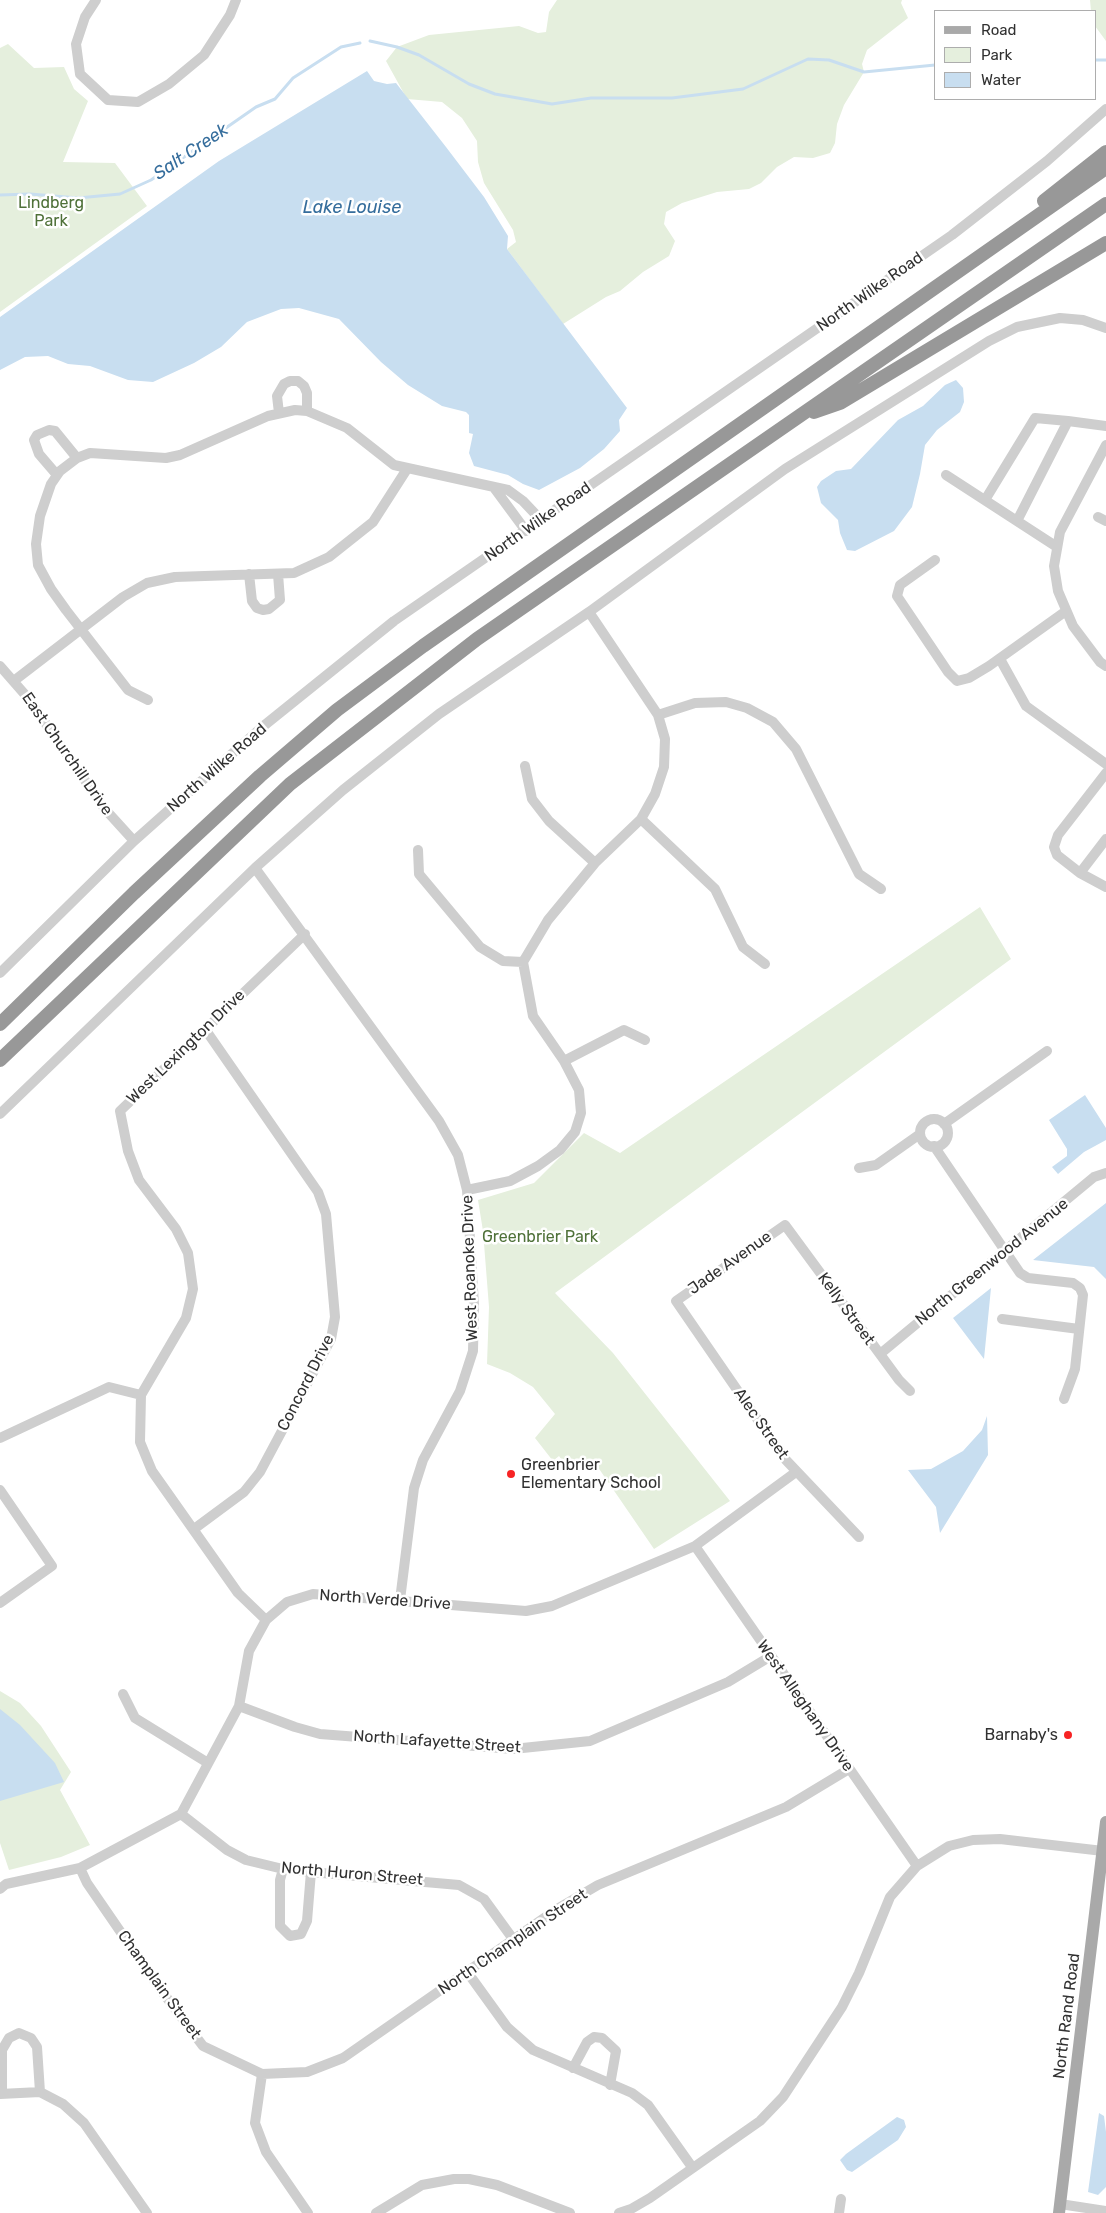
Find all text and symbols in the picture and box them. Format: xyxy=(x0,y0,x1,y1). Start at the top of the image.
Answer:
legend xyxy=(934,10,1096,100)
text: Road xyxy=(981,21,1017,39)
text: Park xyxy=(981,46,1012,64)
text: Water xyxy=(981,71,1021,89)
water label: Salt Creek xyxy=(149,119,233,185)
park label: Lindberg Park xyxy=(18,193,84,231)
water label: Lake Louise xyxy=(303,197,401,219)
street label: North Wilke Road xyxy=(813,248,927,336)
street label: North Wilke Road xyxy=(481,478,595,566)
street label: East Churchill Drive xyxy=(17,689,117,819)
street label: North Wilke Road xyxy=(163,720,271,816)
street label: West Lexington Drive xyxy=(123,986,249,1108)
street label: North Greenwood Avenue xyxy=(912,1194,1072,1330)
street label: West Roanoke Drive xyxy=(458,1195,482,1341)
park label: Greenbrier Park xyxy=(482,1227,598,1247)
street label: Jade Avenue xyxy=(685,1227,775,1299)
street label: Kelly Street xyxy=(813,1269,879,1349)
street label: Concord Drive xyxy=(274,1332,338,1434)
street label: Alec Street xyxy=(729,1385,793,1463)
place label: Greenbrier Elementary School xyxy=(521,1455,661,1493)
marker: Greenbrier Elementary School xyxy=(505,1468,517,1480)
street label: North Verde Drive xyxy=(319,1586,451,1614)
street label: West Alleghany Drive xyxy=(752,1637,858,1775)
place label: Barnaby's xyxy=(985,1725,1058,1745)
street label: North Lafayette Street xyxy=(353,1727,521,1757)
marker: Barnaby's xyxy=(1062,1729,1074,1741)
street label: North Huron Street xyxy=(280,1858,424,1890)
street label: North Champlain Street xyxy=(435,1885,591,1999)
street label: Champlain Street xyxy=(113,1927,205,2043)
street label: North Rand Road xyxy=(1050,1952,1084,2080)

